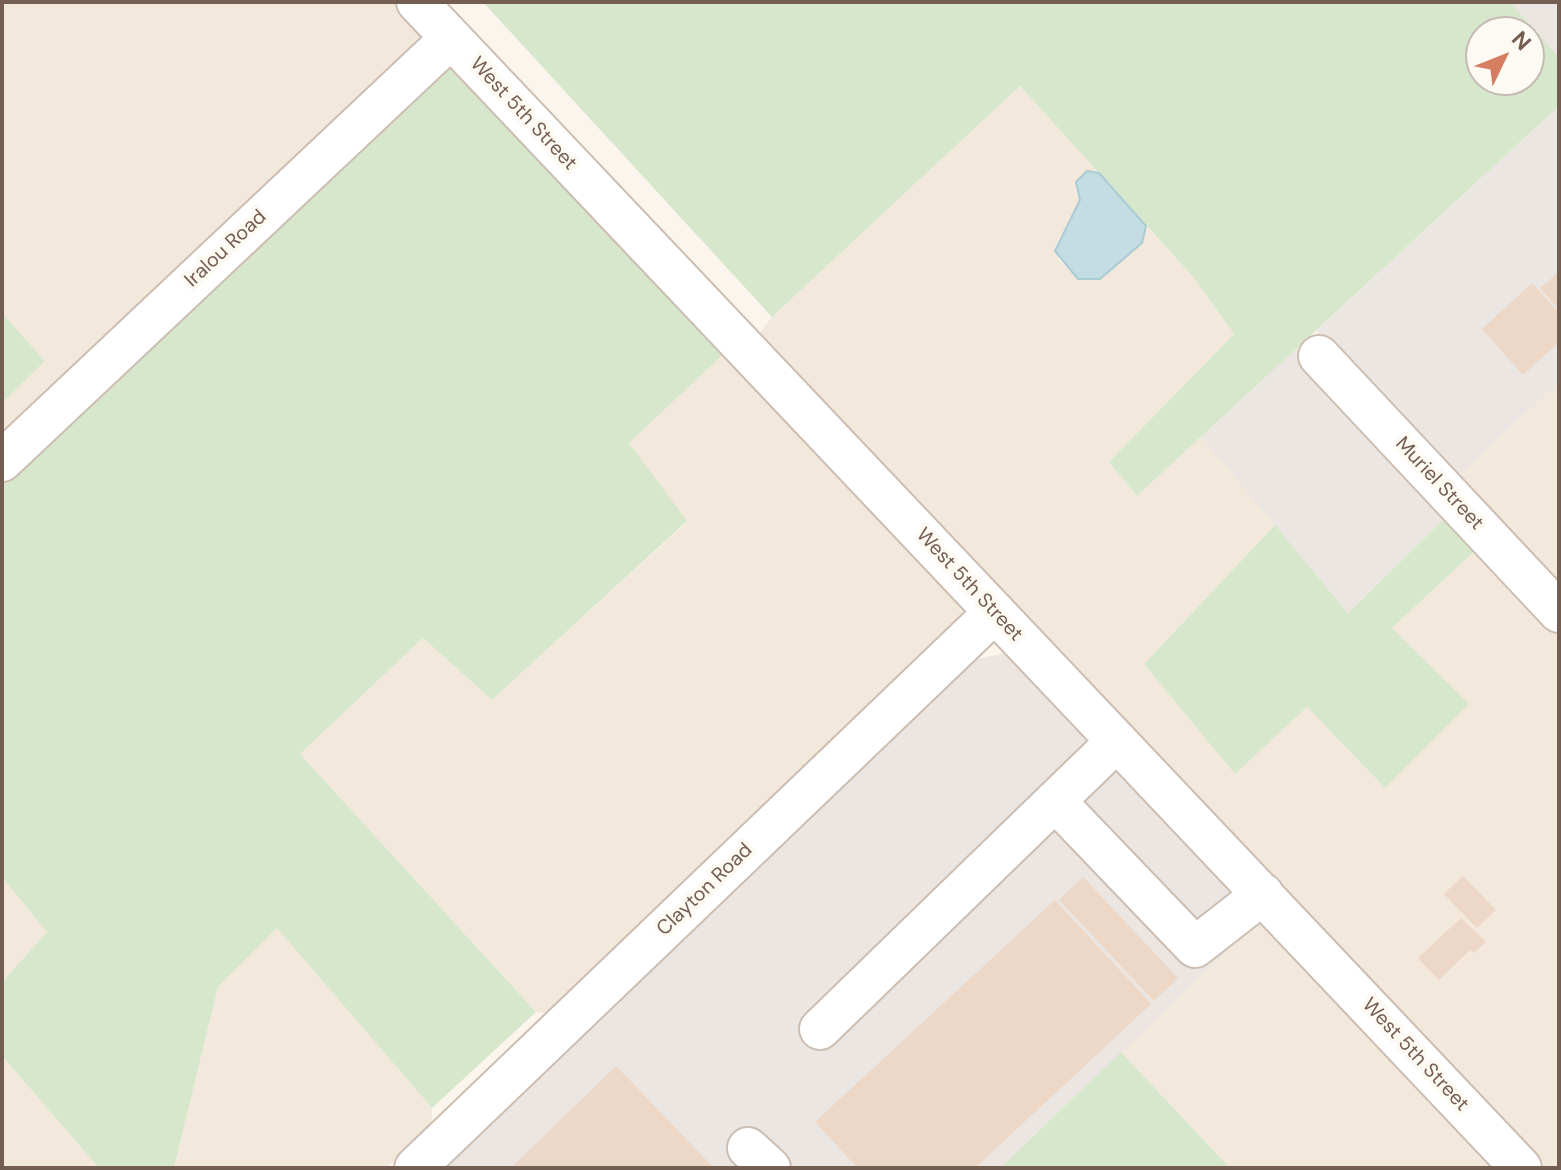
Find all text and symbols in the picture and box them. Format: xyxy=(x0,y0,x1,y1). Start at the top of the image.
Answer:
north arrow xyxy=(1465,16,1545,96)
text: N xyxy=(1505,25,1538,56)
street label: West 5th Street xyxy=(464,52,582,176)
street label: Iralou Road xyxy=(180,205,272,293)
street label: Muriel Street xyxy=(1390,433,1488,535)
street label: West 5th Street xyxy=(910,523,1028,647)
street label: Clayton Road xyxy=(652,839,758,941)
street label: West 5th Street xyxy=(1356,993,1474,1117)

